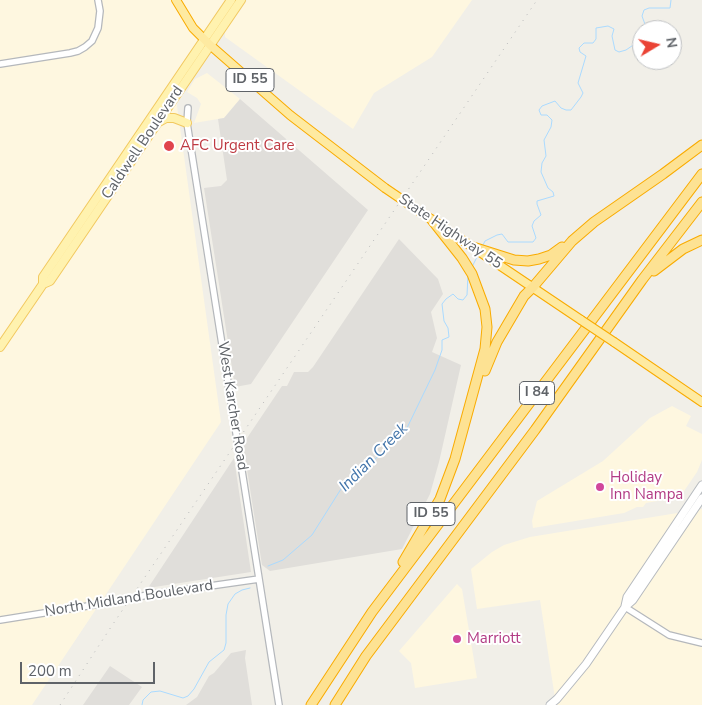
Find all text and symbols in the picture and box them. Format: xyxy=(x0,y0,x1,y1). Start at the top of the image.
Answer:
north arrow xyxy=(632,20,682,70)
text: N xyxy=(661,36,682,49)
road number: ID 55 xyxy=(226,68,274,92)
street label: Caldwell Boulevard xyxy=(98,83,188,203)
place label: AFC Urgent Care xyxy=(180,137,294,155)
marker: AFC Urgent Care xyxy=(162,139,176,153)
street label: State Highway 55 xyxy=(395,191,505,273)
street label: West Karcher Road xyxy=(213,340,251,472)
road number: I 84 xyxy=(520,382,554,404)
water label: Indian Creek xyxy=(336,420,412,496)
place label: Holiday Inn Nampa xyxy=(610,469,683,504)
marker: Holiday Inn Nampa xyxy=(594,481,606,493)
road number: ID 55 xyxy=(407,502,455,526)
street label: North Midland Boulevard xyxy=(44,577,214,621)
place label: Marriott xyxy=(467,630,521,648)
marker: Marriott xyxy=(451,633,463,645)
scale bar xyxy=(22,652,158,684)
text: 200 m xyxy=(28,661,72,681)

